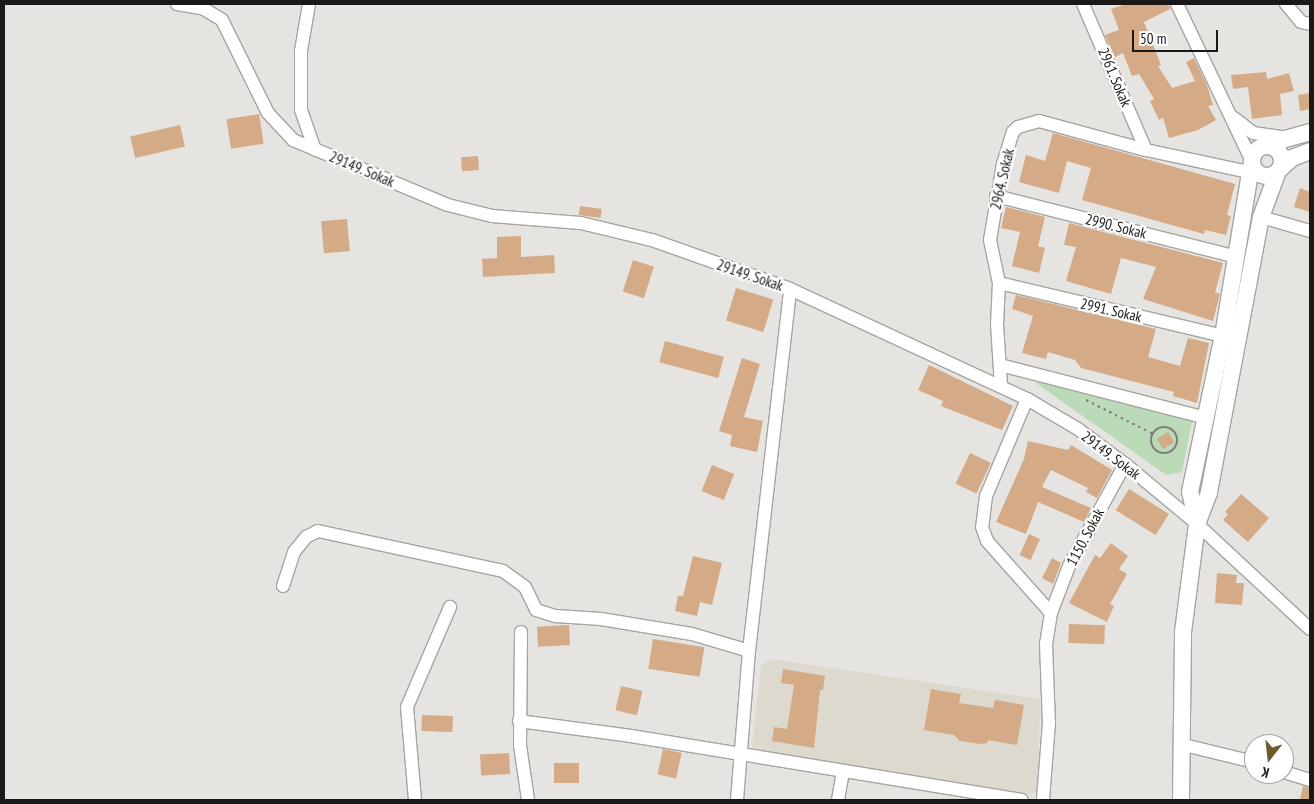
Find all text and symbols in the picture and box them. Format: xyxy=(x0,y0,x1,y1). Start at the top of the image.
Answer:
scale bar xyxy=(1134,20,1220,52)
text: 50 m xyxy=(1140,29,1166,48)
street label: 2961. Sokak xyxy=(1094,44,1136,110)
street label: 2964. Sokak xyxy=(986,146,1018,212)
street label: 29149. Sokak xyxy=(326,147,398,191)
street label: 2990. Sokak xyxy=(1083,210,1149,242)
street label: 29149. Sokak xyxy=(714,255,786,295)
street label: 2991. Sokak xyxy=(1078,294,1144,326)
street label: 29149. Sokak xyxy=(1078,427,1144,483)
street label: 1150. Sokak xyxy=(1062,505,1108,569)
north arrow xyxy=(1244,734,1294,784)
text: K xyxy=(1259,763,1271,782)

